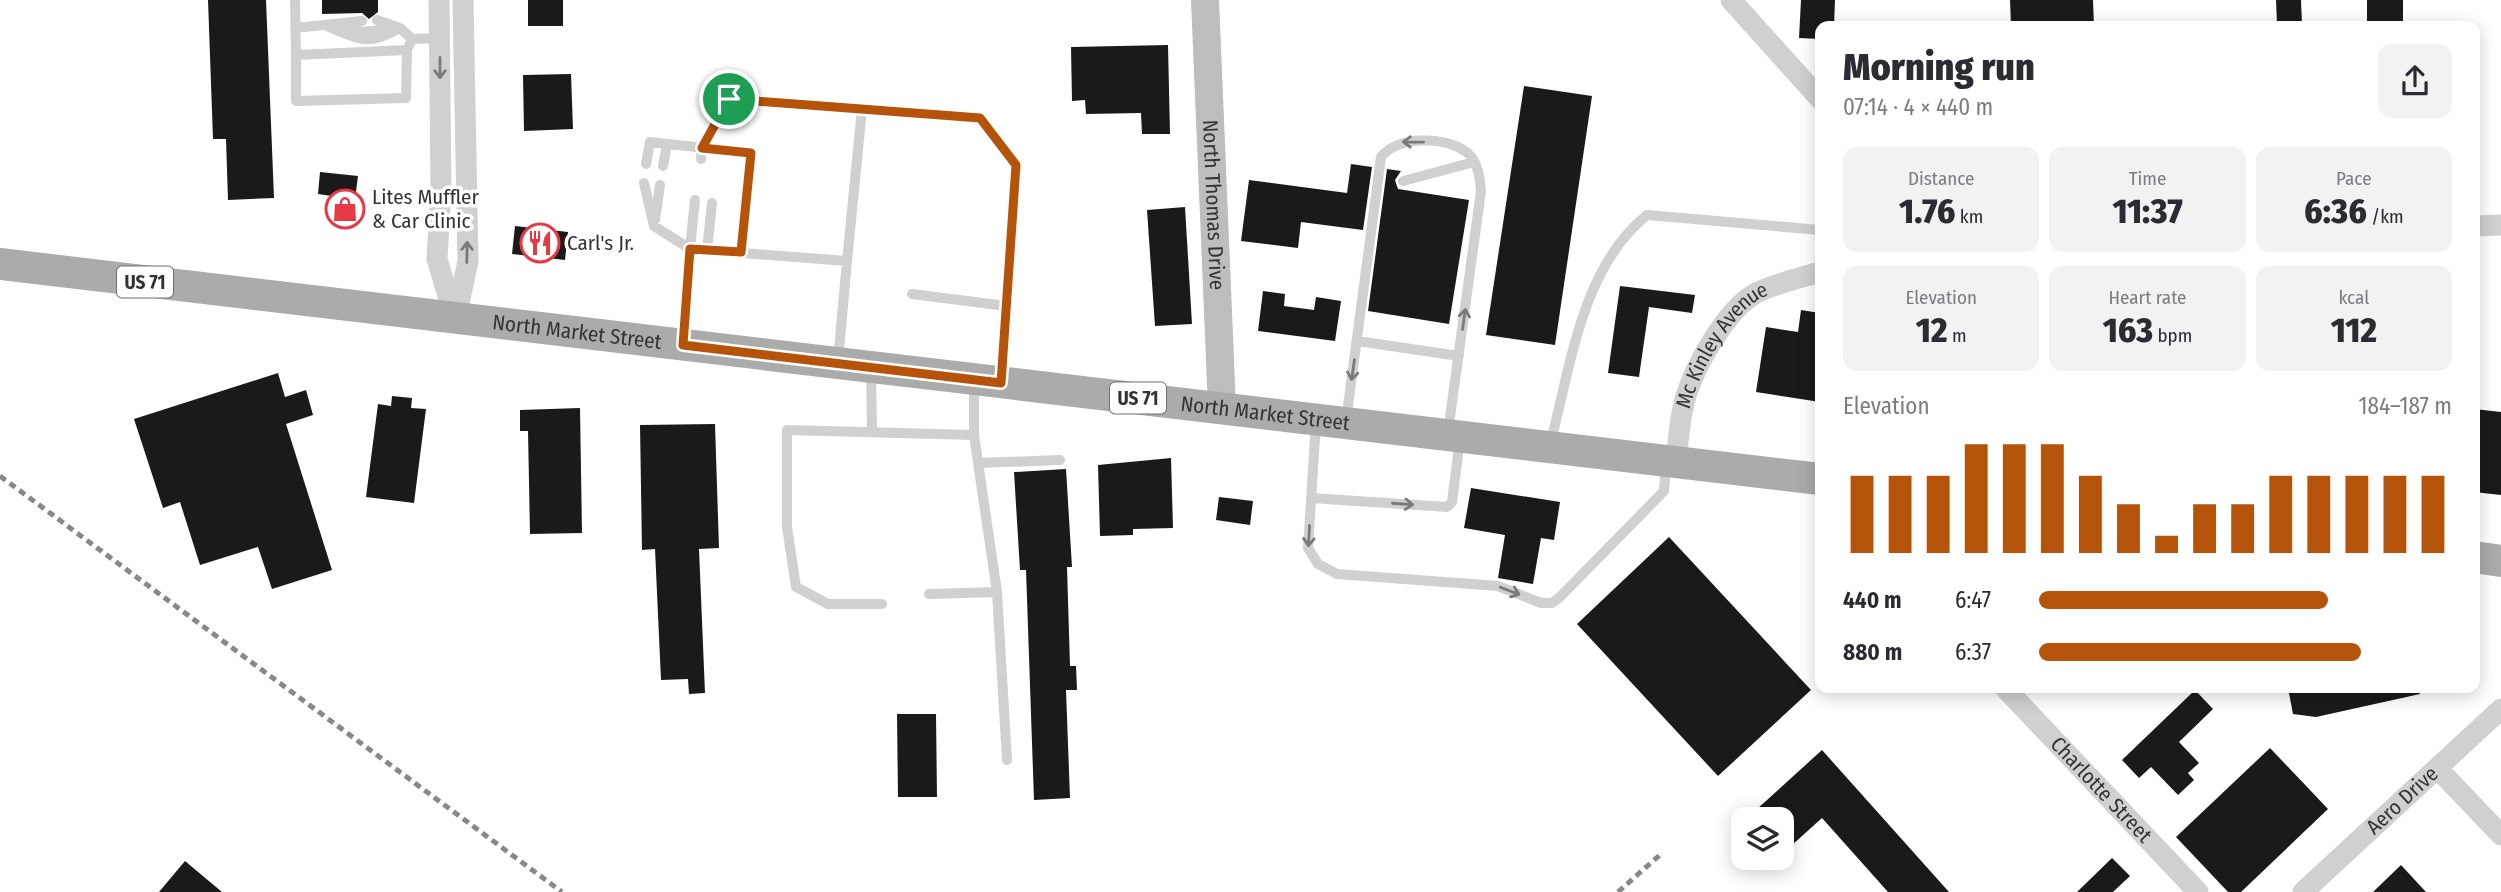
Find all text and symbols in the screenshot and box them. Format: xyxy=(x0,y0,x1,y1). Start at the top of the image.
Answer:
text: Morning run xyxy=(1843,44,2035,90)
button: share xyxy=(2378,44,2452,118)
one-way arrow xyxy=(433,56,447,79)
pin xyxy=(699,69,759,129)
icon: arrive xyxy=(710,80,748,118)
text: 07:14 · 4 × 440 m xyxy=(1843,93,1993,121)
street label: North Thomas Drive xyxy=(1197,119,1230,291)
one-way arrow xyxy=(1402,135,1425,149)
text: Distance xyxy=(1908,167,1974,190)
text: Time xyxy=(2129,167,2166,190)
text: Pace xyxy=(2336,167,2372,190)
place label: Lites Muffler & Car Clinic xyxy=(372,184,479,234)
shop icon: Lites Muffler & Car Clinic xyxy=(324,188,366,230)
text: 1.76 xyxy=(1899,190,1955,232)
text: 11:37 xyxy=(2112,190,2183,232)
text: 6:36 xyxy=(2304,190,2367,232)
text: km xyxy=(1955,205,1983,228)
text: /km xyxy=(2367,205,2404,228)
restaurant icon: Carl's Jr. xyxy=(519,222,561,264)
place label: Carl's Jr. xyxy=(567,230,634,256)
one-way arrow xyxy=(461,241,474,264)
road number: US 71 xyxy=(117,266,173,298)
street label: Mc Kinley Avenue xyxy=(1670,276,1771,411)
text: Elevation xyxy=(1905,286,1977,309)
text: Heart rate xyxy=(2108,286,2187,309)
text: kcal xyxy=(2338,286,2369,309)
one-way arrow xyxy=(1457,308,1470,331)
street label: North Market Street xyxy=(491,309,663,355)
text: 12 xyxy=(1916,309,1947,351)
text: 163 xyxy=(2103,309,2153,351)
text: 112 xyxy=(2331,309,2377,351)
text: m xyxy=(1947,324,1967,347)
text: bpm xyxy=(2153,324,2192,347)
one-way arrow xyxy=(1346,358,1359,380)
road number: US 71 xyxy=(1110,382,1166,414)
street label: North Market Street xyxy=(1179,391,1351,436)
text: Elevation xyxy=(1843,392,1930,420)
text: 184–187 m xyxy=(2359,392,2452,420)
one-way arrow xyxy=(1392,498,1415,511)
one-way arrow xyxy=(1302,525,1315,548)
one-way arrow xyxy=(1499,585,1521,598)
text: 440 m xyxy=(1843,586,1902,614)
text: 6:47 xyxy=(1955,586,1991,614)
text: 880 m xyxy=(1843,638,1902,666)
text: 6:37 xyxy=(1955,638,1991,666)
street label: Charlotte Street xyxy=(2045,731,2158,848)
street label: Aero Drive xyxy=(2361,761,2444,840)
map controls xyxy=(1731,807,1794,870)
button: layers xyxy=(1731,807,1794,870)

